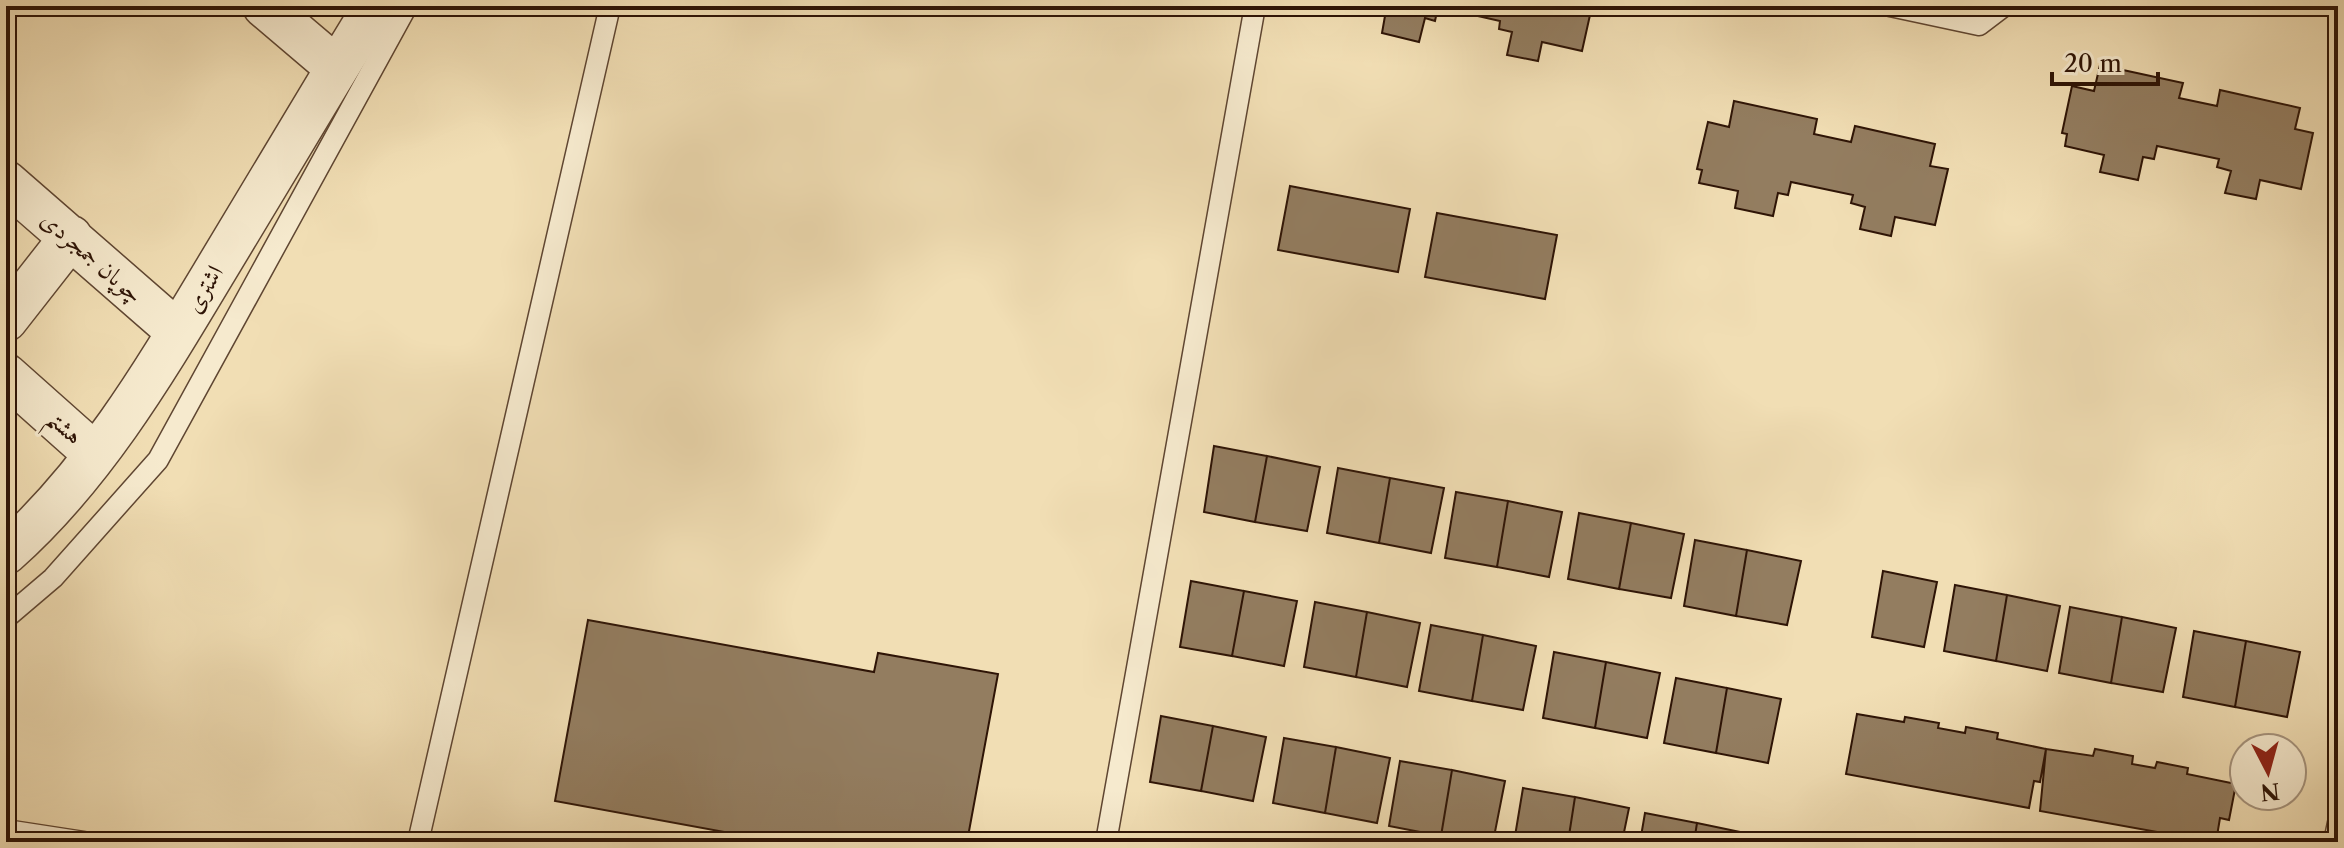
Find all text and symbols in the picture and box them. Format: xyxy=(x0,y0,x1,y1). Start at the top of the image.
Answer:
scale bar xyxy=(2052,36,2158,86)
text: 20 m xyxy=(2064,49,2122,78)
street label: چوپان جمجردی xyxy=(33,204,149,311)
street label: اشتری xyxy=(178,260,229,318)
street label: هشتم xyxy=(35,403,89,458)
north arrow xyxy=(2228,732,2308,812)
text: N xyxy=(2259,777,2281,806)

